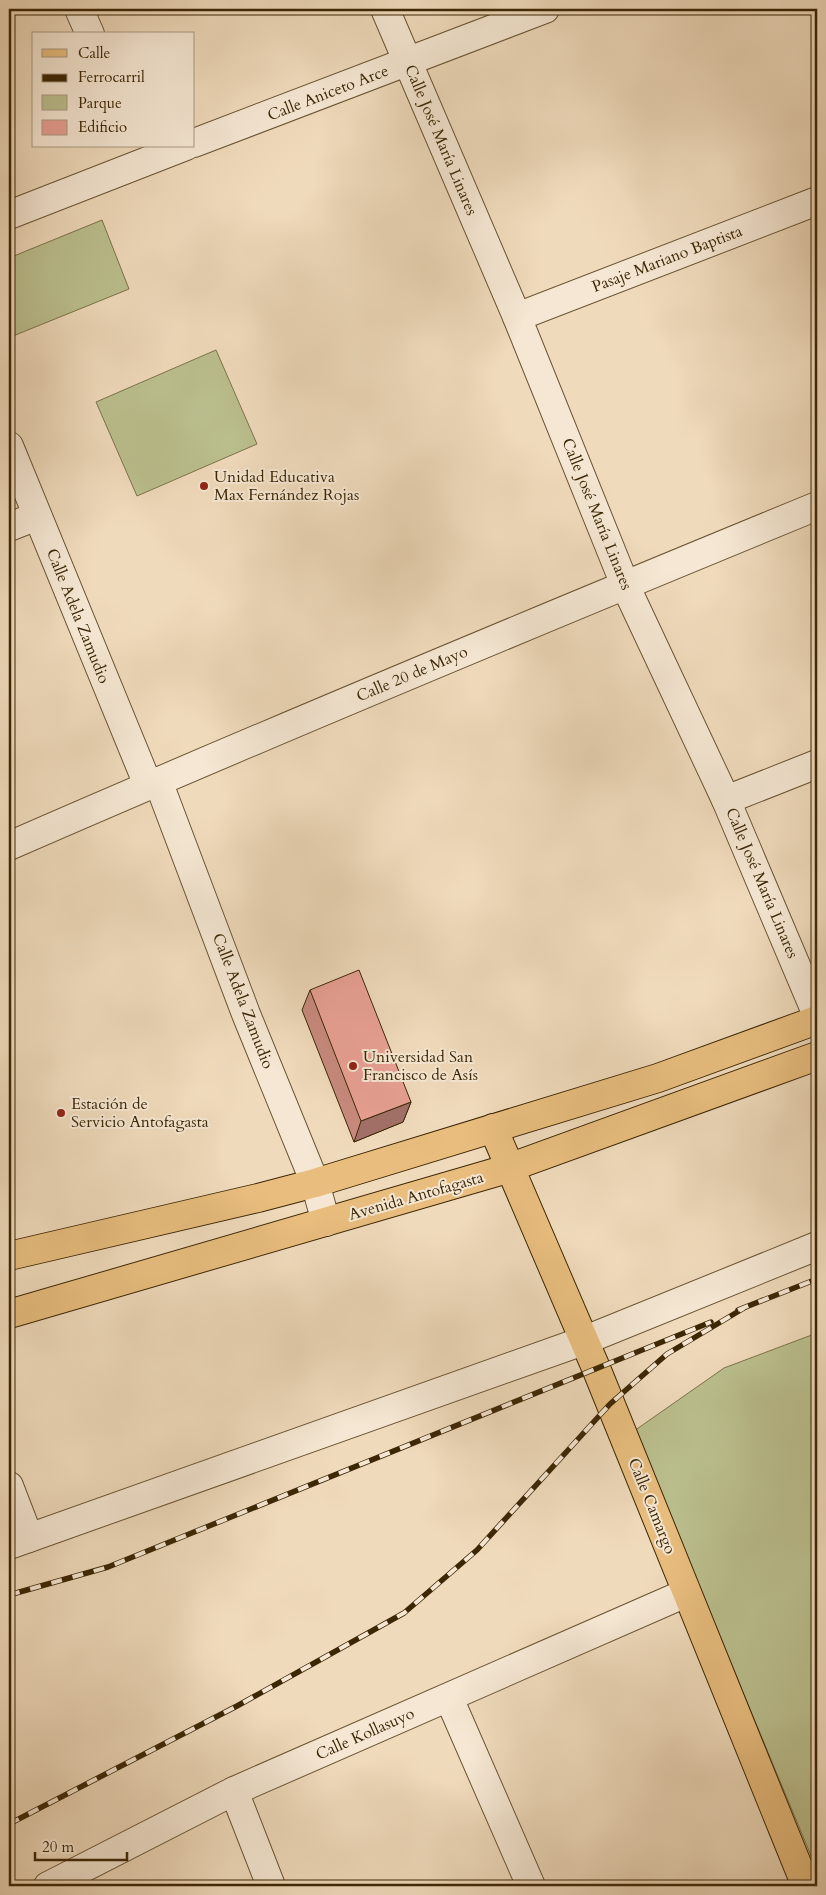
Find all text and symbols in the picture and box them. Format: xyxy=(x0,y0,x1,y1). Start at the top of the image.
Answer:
legend xyxy=(32,32,195,148)
text: Calle xyxy=(78,43,111,63)
street label: Calle Aniceto Arce xyxy=(264,60,392,126)
street label: Calle José María Linares xyxy=(399,61,483,219)
text: Ferrocarril xyxy=(78,67,145,87)
text: Parque xyxy=(78,93,122,113)
text: Edificio xyxy=(78,117,127,137)
street label: Pasaje Mariano Baptista xyxy=(589,220,745,298)
street label: Calle José María Linares xyxy=(556,435,638,593)
place label: Unidad Educativa Max Fernández Rojas xyxy=(214,466,359,506)
marker: Unidad Educativa Max Fernández Rojas xyxy=(198,480,210,492)
street label: Calle Adela Zamudio xyxy=(41,545,115,687)
street label: Calle 20 de Mayo xyxy=(353,641,471,707)
street label: Calle José María Linares xyxy=(720,804,804,962)
street label: Calle Adela Zamudio xyxy=(207,930,279,1072)
place label: Universidad San Francisco de Asís xyxy=(363,1046,478,1086)
marker: Universidad San Francisco de Asís xyxy=(347,1060,359,1072)
place label: Estación de Servicio Antofagasta xyxy=(71,1093,209,1133)
marker: Estación de Servicio Antofagasta xyxy=(55,1107,67,1119)
street label: Avenida Antofagasta xyxy=(346,1166,486,1226)
street label: Calle Camargo xyxy=(623,1455,681,1558)
street label: Calle Kollasuyo xyxy=(312,1702,418,1766)
scale bar xyxy=(35,1830,128,1862)
text: 20 m xyxy=(42,1837,74,1857)

